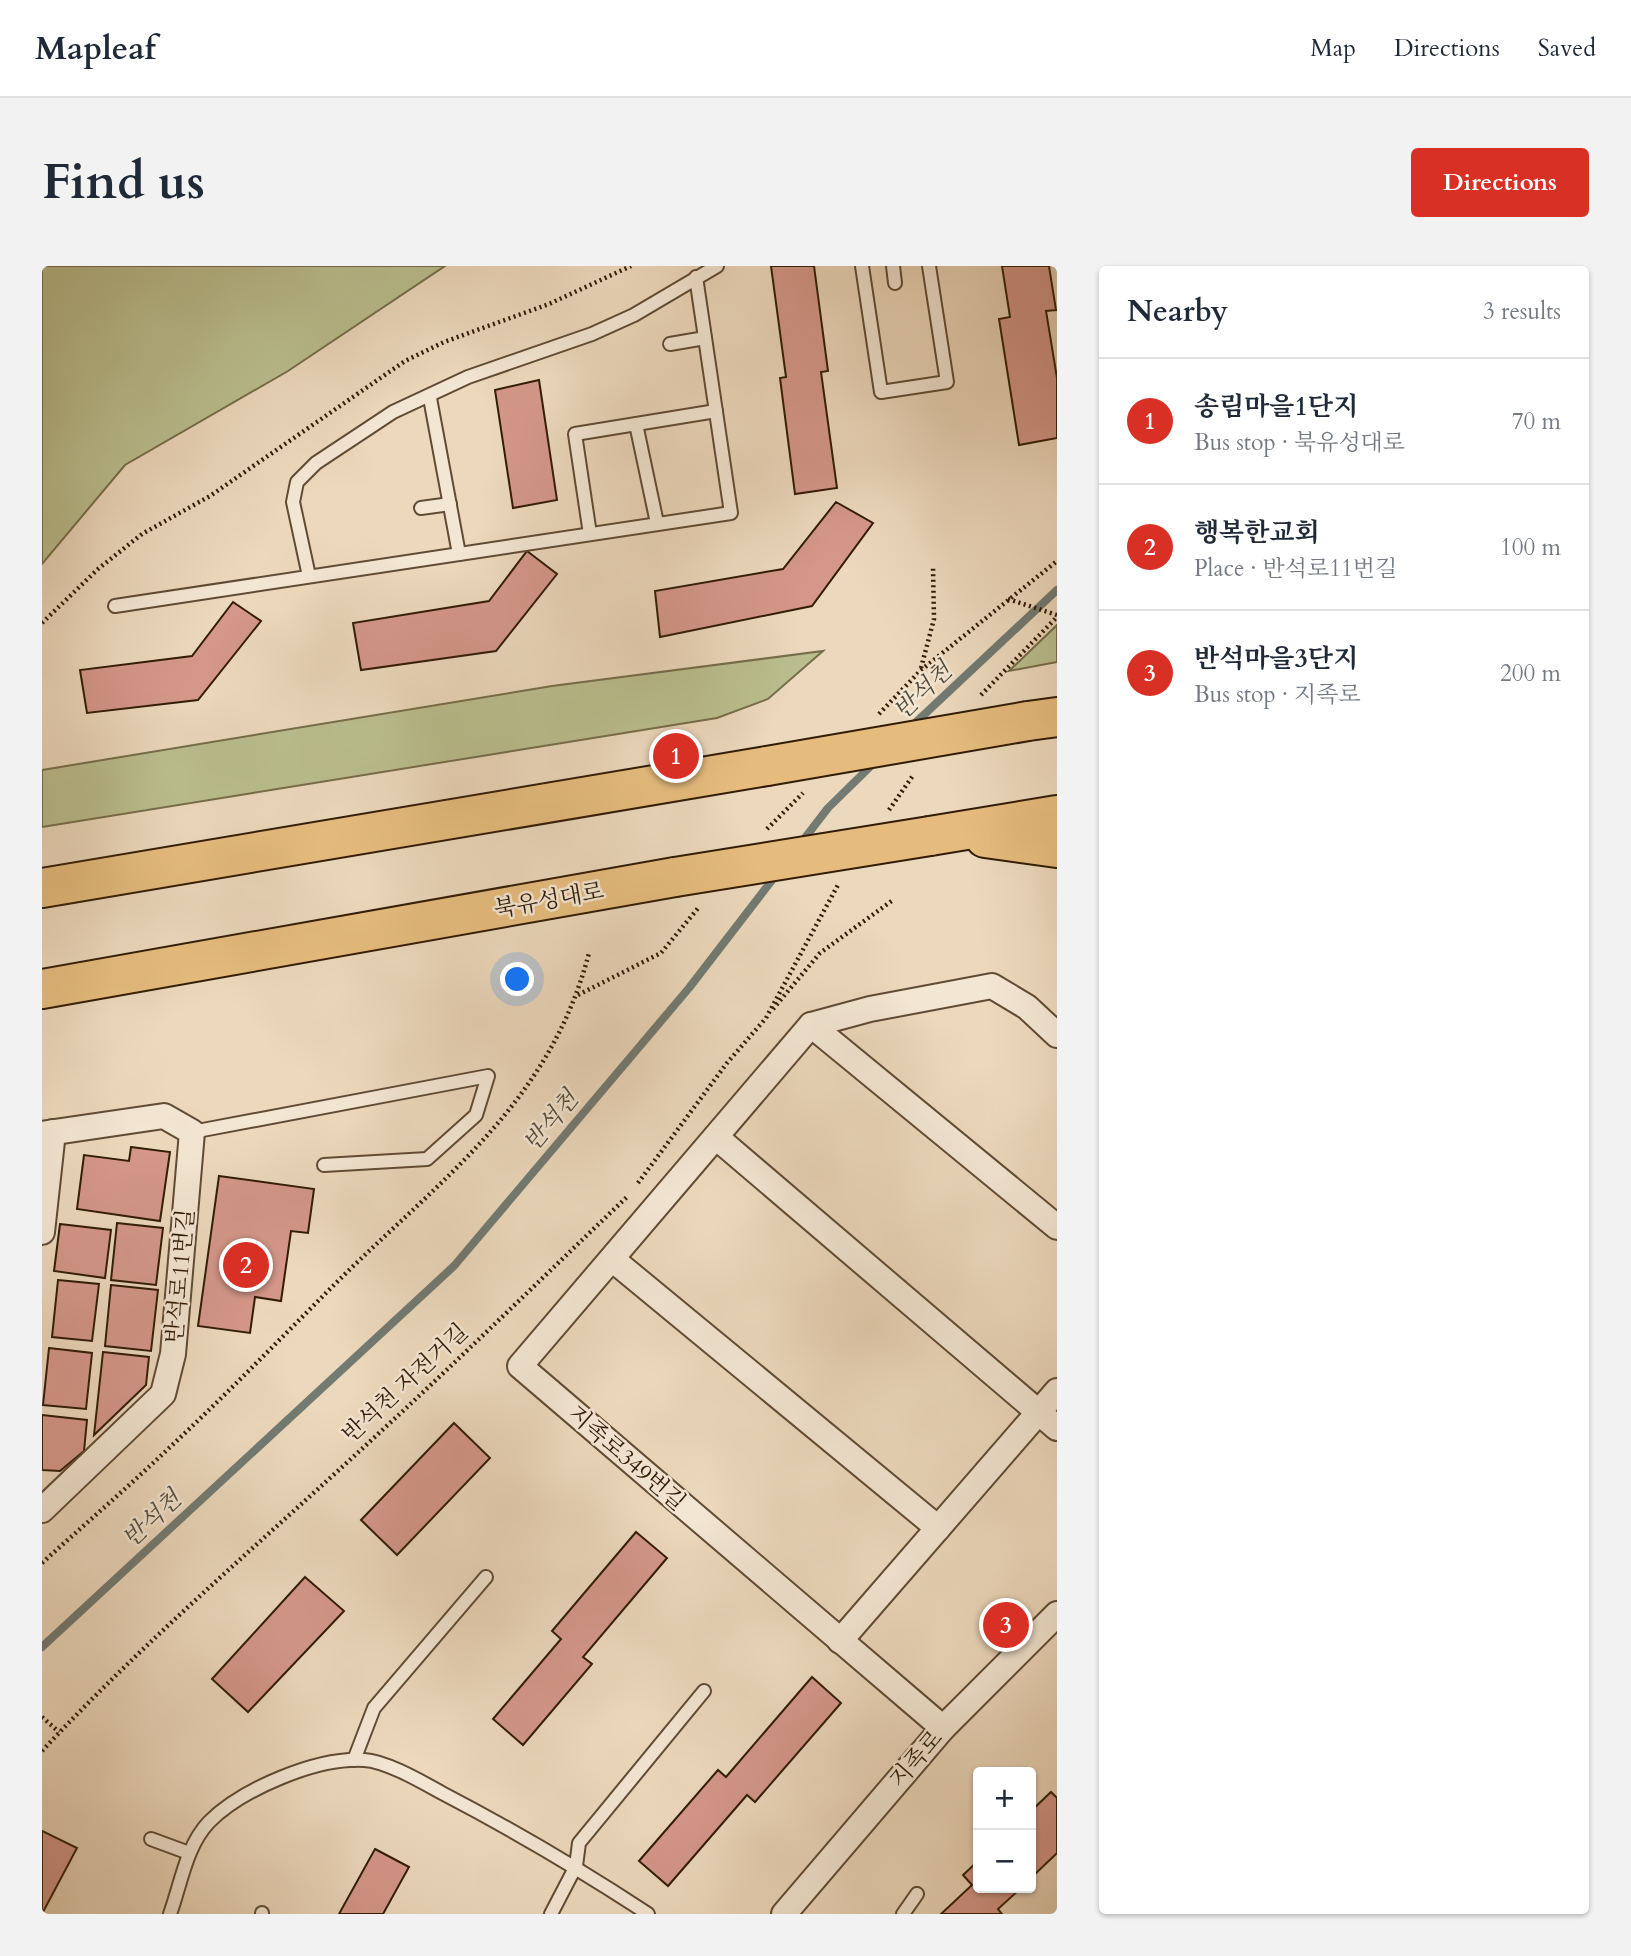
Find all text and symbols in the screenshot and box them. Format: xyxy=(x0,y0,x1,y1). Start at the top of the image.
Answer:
text: Mapleaf xyxy=(35,26,156,71)
text: Map xyxy=(1310,32,1356,65)
text: Directions xyxy=(1394,32,1500,65)
text: Saved xyxy=(1538,32,1596,65)
button: Directions xyxy=(1411,148,1589,217)
text: Find us xyxy=(42,149,205,216)
text: Nearby xyxy=(1127,291,1228,332)
text: 3 results xyxy=(1483,296,1561,327)
text: 송림마을1단지 xyxy=(1194,389,1358,424)
text: 1 xyxy=(1144,406,1156,437)
text: 70 m xyxy=(1512,406,1561,437)
text: Bus stop · 북유성대로 xyxy=(1194,427,1405,458)
text: 행복한교회 xyxy=(1194,515,1320,550)
text: 2 xyxy=(1144,532,1156,563)
text: 100 m xyxy=(1500,532,1561,563)
text: Place · 반석로11번길 xyxy=(1194,553,1397,584)
text: 반석마을3단지 xyxy=(1194,641,1358,676)
water label: 반석천 xyxy=(887,654,961,727)
text: 3 xyxy=(1144,658,1156,689)
text: 200 m xyxy=(1500,658,1561,689)
text: Bus stop · 지족로 xyxy=(1194,679,1361,710)
pin: 1 xyxy=(653,730,699,782)
street label: 북유성대로 xyxy=(492,875,606,925)
your location xyxy=(500,962,534,996)
water label: 반석천 xyxy=(516,1082,587,1158)
street label: 반석로11번길 xyxy=(159,1208,201,1344)
pin: 2 xyxy=(223,1239,269,1291)
street label: 반석천 자전거길 xyxy=(335,1317,475,1449)
street label: 지족로349번길 xyxy=(562,1398,692,1518)
water label: 반석천 xyxy=(115,1482,190,1555)
pin: 3 xyxy=(983,1599,1029,1651)
street label: 지족로 xyxy=(882,1724,950,1794)
map controls xyxy=(973,1767,1036,1893)
button: + xyxy=(973,1767,1036,1830)
button: − xyxy=(973,1830,1036,1893)

